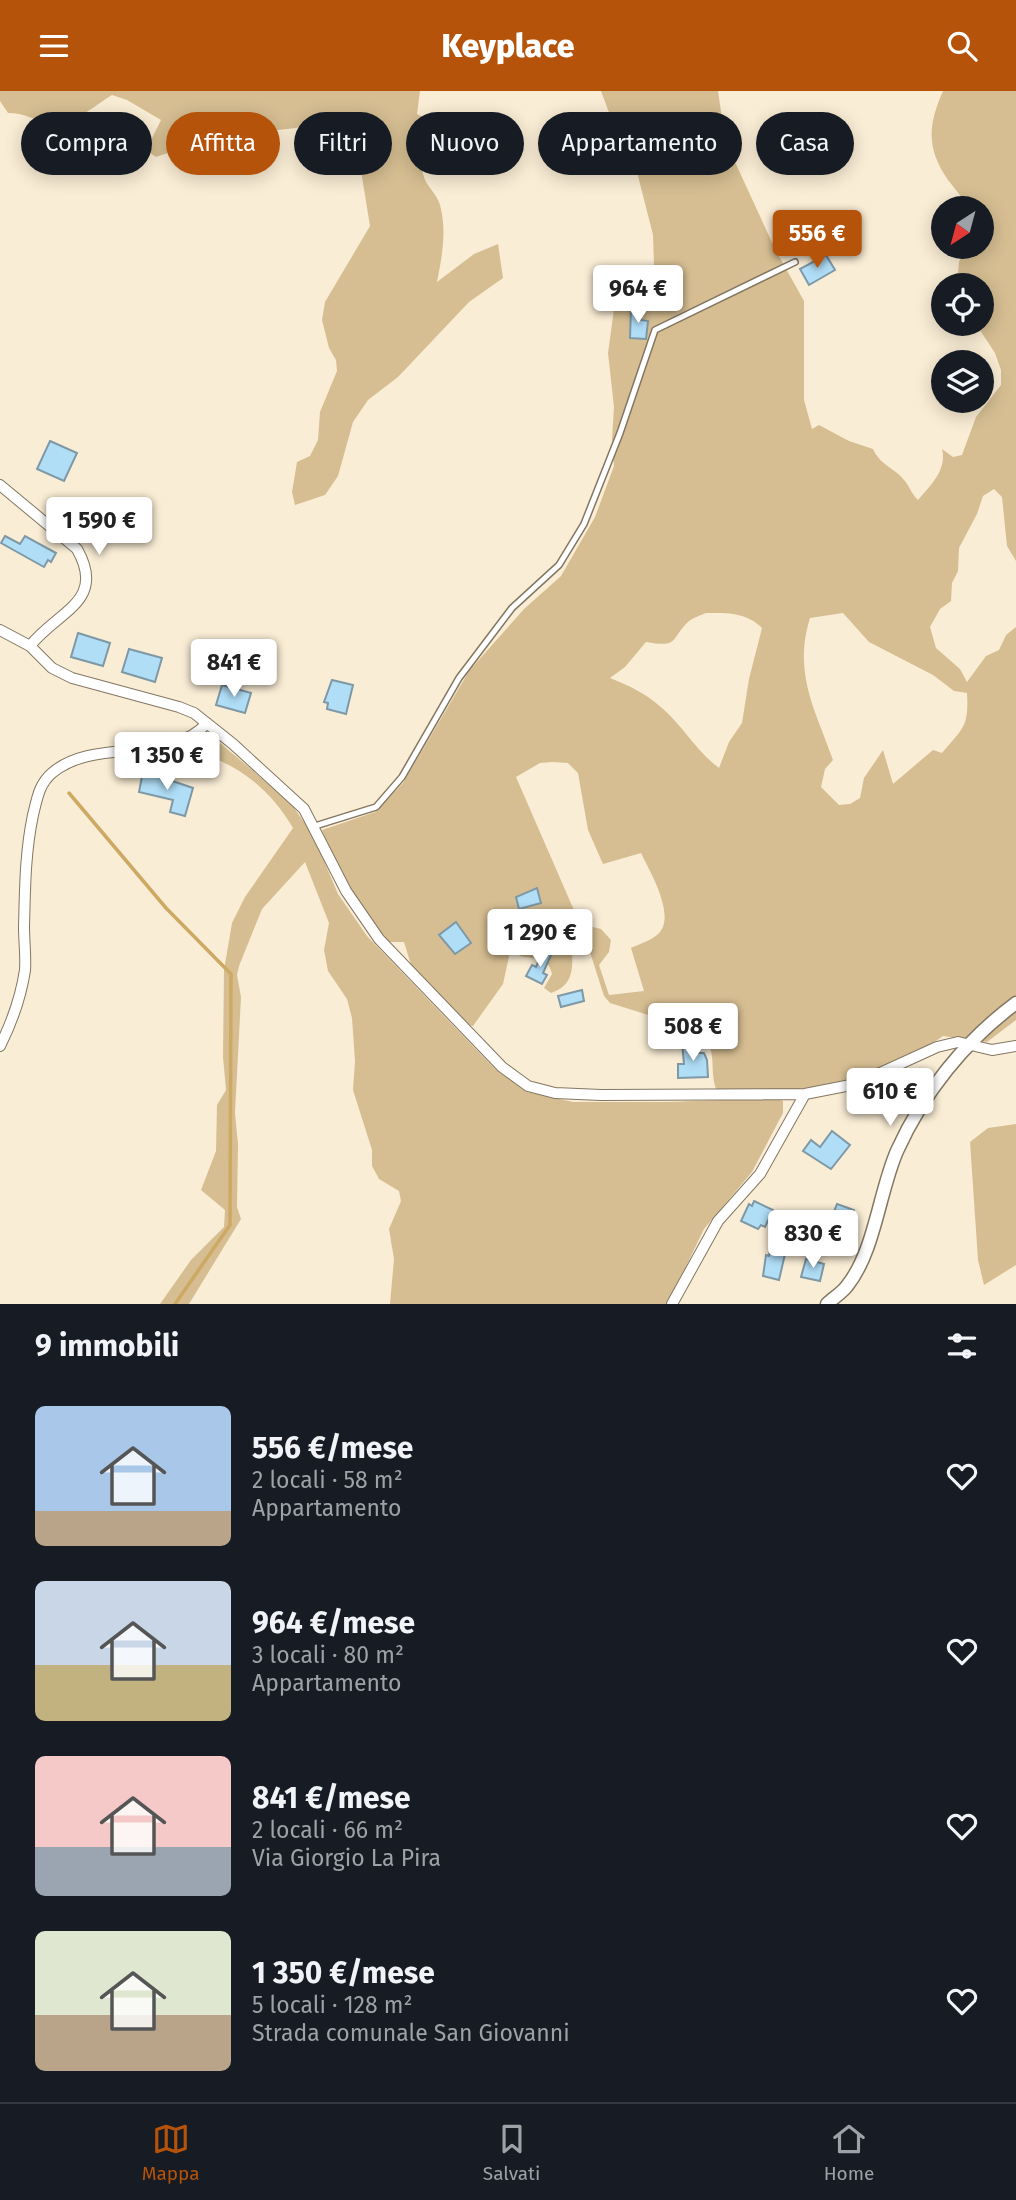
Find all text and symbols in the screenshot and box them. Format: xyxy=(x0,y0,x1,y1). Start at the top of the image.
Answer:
icon: menu xyxy=(35,27,73,65)
text: Keyplace xyxy=(442,27,574,65)
icon: search xyxy=(943,27,981,65)
chip: Compra xyxy=(21,112,152,175)
chip: Affitta xyxy=(166,112,280,175)
chip: Filtri xyxy=(294,112,392,175)
chip: Nuovo xyxy=(406,112,524,175)
chip: Appartamento xyxy=(538,112,742,175)
chip: Casa xyxy=(756,112,854,175)
north arrow xyxy=(931,196,994,259)
map controls xyxy=(931,196,994,413)
pin: 556 € xyxy=(768,211,866,270)
text: 556 € xyxy=(789,219,845,247)
pin: 964 € xyxy=(589,265,687,325)
button: locate xyxy=(931,273,994,336)
text: 964 € xyxy=(609,274,667,302)
button: layers xyxy=(931,350,994,413)
pin: 1 590 € xyxy=(34,497,164,557)
text: 1 590 € xyxy=(62,506,136,534)
pin: 841 € xyxy=(185,639,283,699)
text: 841 € xyxy=(207,648,261,676)
pin: 1 350 € xyxy=(102,733,232,792)
text: 1 350 € xyxy=(131,741,203,769)
pin: 1 290 € xyxy=(475,909,605,969)
text: 1 290 € xyxy=(503,918,577,946)
pin: 508 € xyxy=(644,1003,742,1063)
text: 508 € xyxy=(664,1012,722,1040)
pin: 610 € xyxy=(841,1069,939,1128)
text: 610 € xyxy=(863,1077,917,1105)
pin: 830 € xyxy=(764,1211,862,1270)
text: 830 € xyxy=(784,1219,842,1247)
icon: filters xyxy=(943,1327,981,1365)
text: 9 immobili xyxy=(35,1328,179,1364)
text: 556 €/mese xyxy=(252,1430,413,1466)
icon: home xyxy=(91,1434,175,1518)
icon: heart xyxy=(943,1457,981,1495)
text: 2 locali · 58 m² xyxy=(252,1466,403,1494)
text: Appartamento xyxy=(252,1494,401,1522)
text: 964 €/mese xyxy=(252,1605,415,1641)
icon: home xyxy=(91,1609,175,1693)
icon: heart xyxy=(943,1632,981,1670)
text: 3 locali · 80 m² xyxy=(252,1641,404,1669)
text: Appartamento xyxy=(252,1669,401,1697)
text: 841 €/mese xyxy=(252,1780,411,1816)
icon: home xyxy=(91,1784,175,1868)
icon: heart xyxy=(943,1807,981,1845)
text: 2 locali · 66 m² xyxy=(252,1816,403,1844)
text: Via Giorgio La Pira xyxy=(252,1844,441,1872)
text: 1 350 €/mese xyxy=(252,1955,435,1991)
icon: home xyxy=(91,1959,175,2043)
icon: heart xyxy=(943,1982,981,2020)
text: 5 locali · 128 m² xyxy=(252,1991,413,2019)
text: Strada comunale San Giovanni xyxy=(252,2019,570,2047)
tab: Mappa xyxy=(142,2120,200,2185)
tab: Salvati xyxy=(483,2120,540,2185)
tab: Home xyxy=(824,2120,874,2185)

